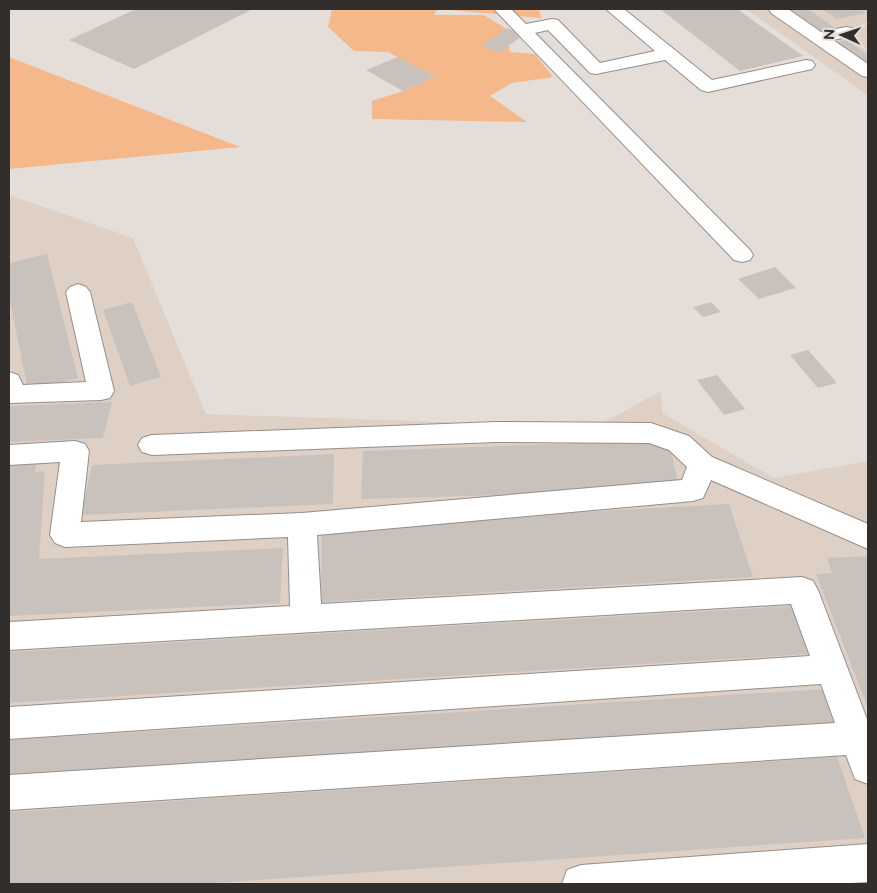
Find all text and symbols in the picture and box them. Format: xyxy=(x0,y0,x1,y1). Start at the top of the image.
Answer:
north arrow xyxy=(817,10,867,60)
text: N xyxy=(821,29,837,40)

